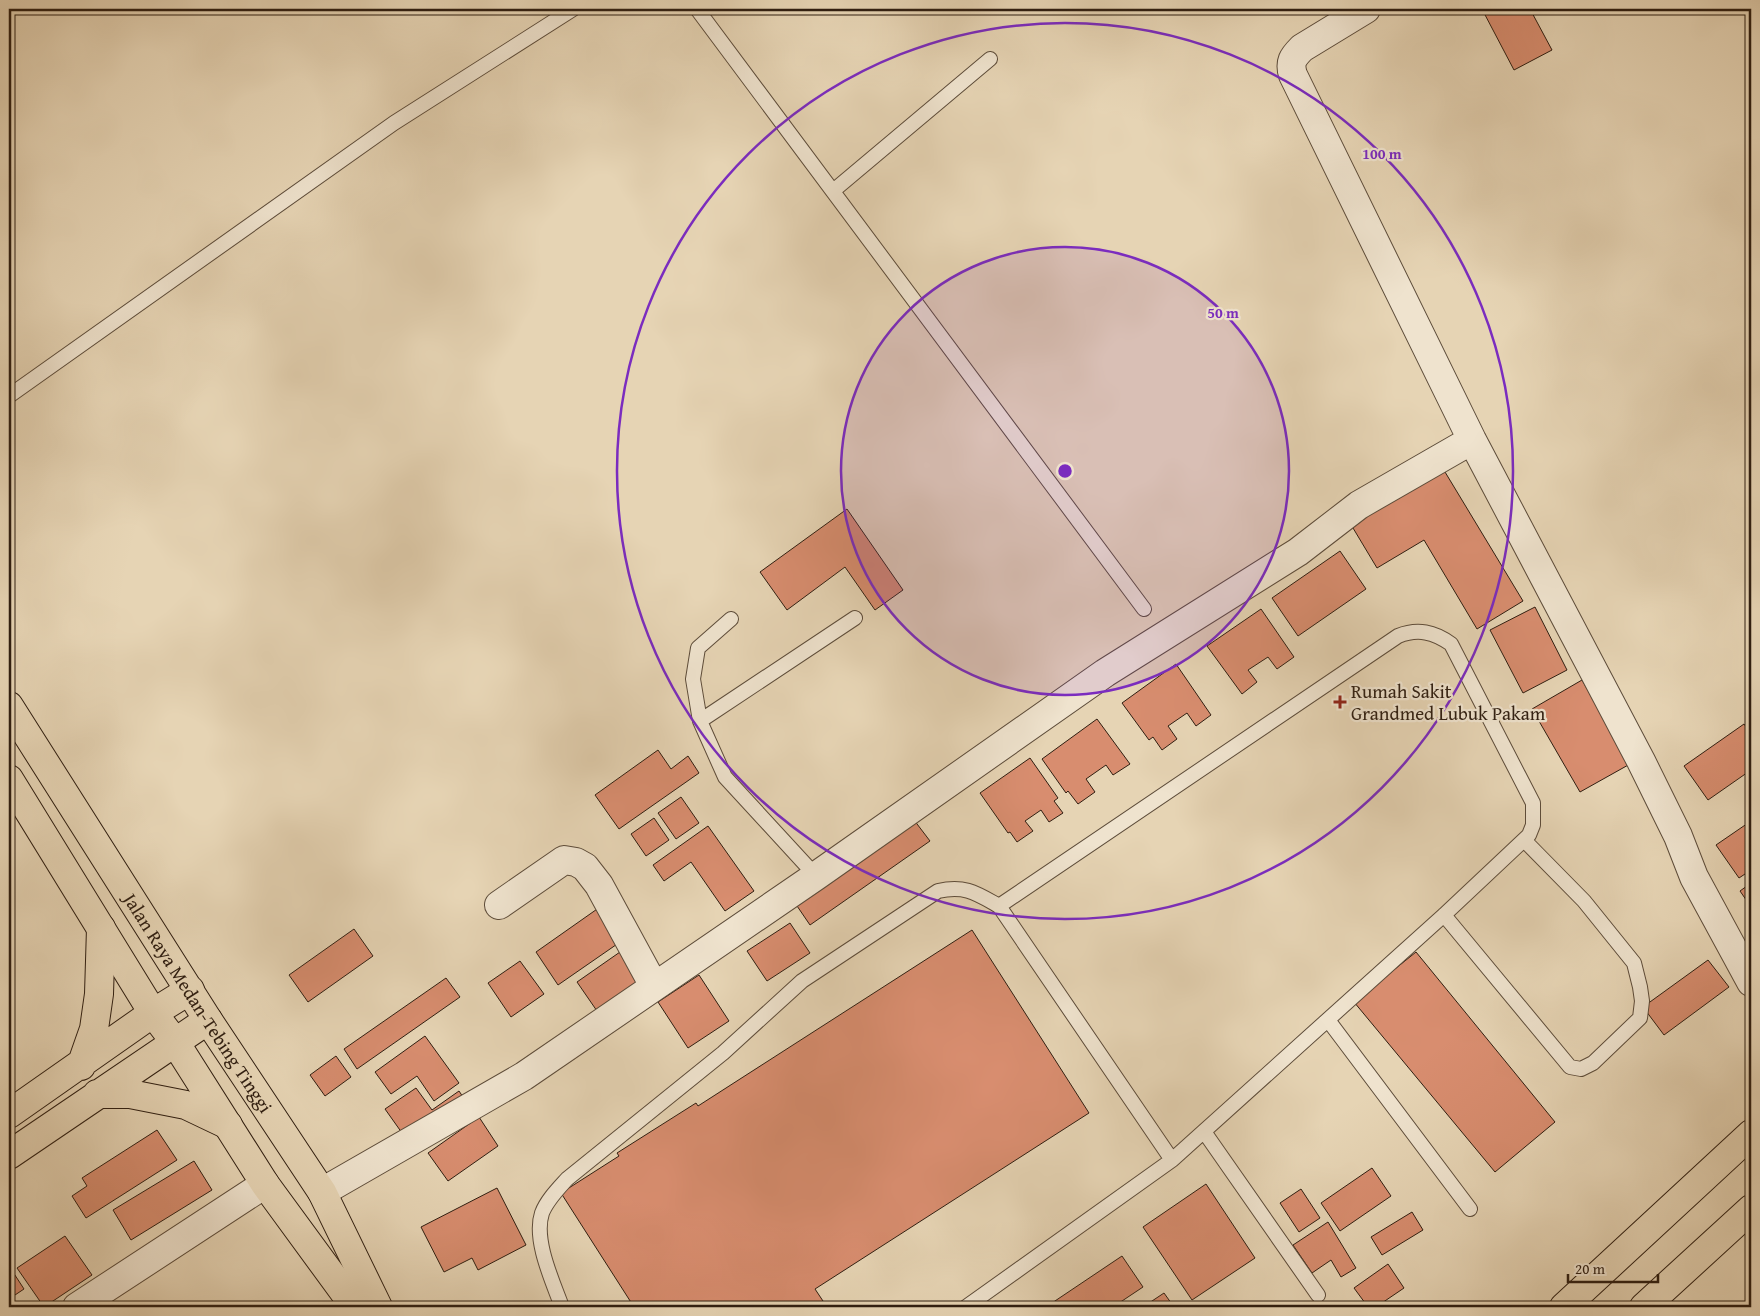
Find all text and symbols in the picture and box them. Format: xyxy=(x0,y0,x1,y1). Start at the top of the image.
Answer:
text: 100 m xyxy=(1362,143,1402,164)
text: 50 m xyxy=(1207,302,1239,323)
centre of rings xyxy=(1056,462,1074,480)
place label: Rumah Sakit Grandmed Lubuk Pakam xyxy=(1351,677,1546,727)
marker: Rumah Sakit Grandmed Lubuk Pakam xyxy=(1333,695,1347,709)
street label: Jalan Raya Medan-Tebing Tinggi xyxy=(116,886,280,1118)
scale bar xyxy=(1568,1251,1658,1283)
text: 20 m xyxy=(1575,1258,1606,1279)

